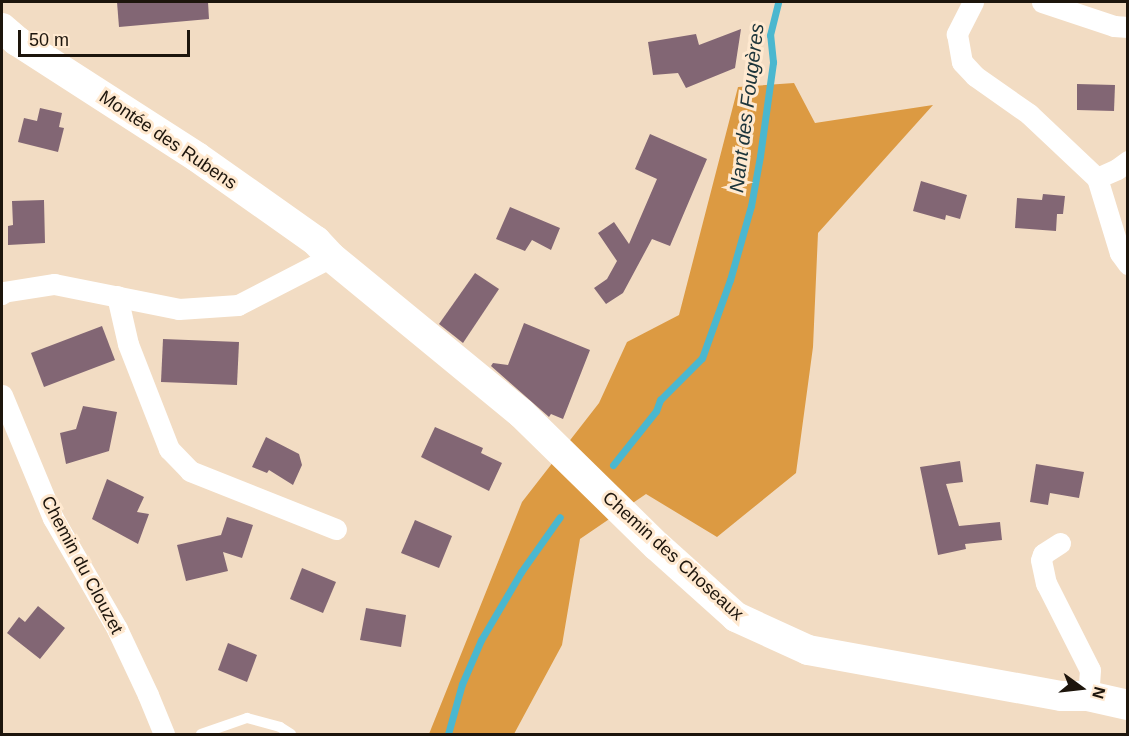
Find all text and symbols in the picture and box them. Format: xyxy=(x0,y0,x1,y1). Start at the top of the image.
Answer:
scale bar xyxy=(21,18,194,56)
water label: Nant des Fougères xyxy=(725,22,769,194)
text: 50 m xyxy=(29,30,69,50)
street label: Montée des Rubens xyxy=(95,86,241,194)
street label: Chemin des Choseaux xyxy=(598,487,748,625)
street label: Chemin du Clouzet xyxy=(37,492,127,638)
north arrow xyxy=(1051,658,1111,718)
text: N xyxy=(1089,685,1109,701)

